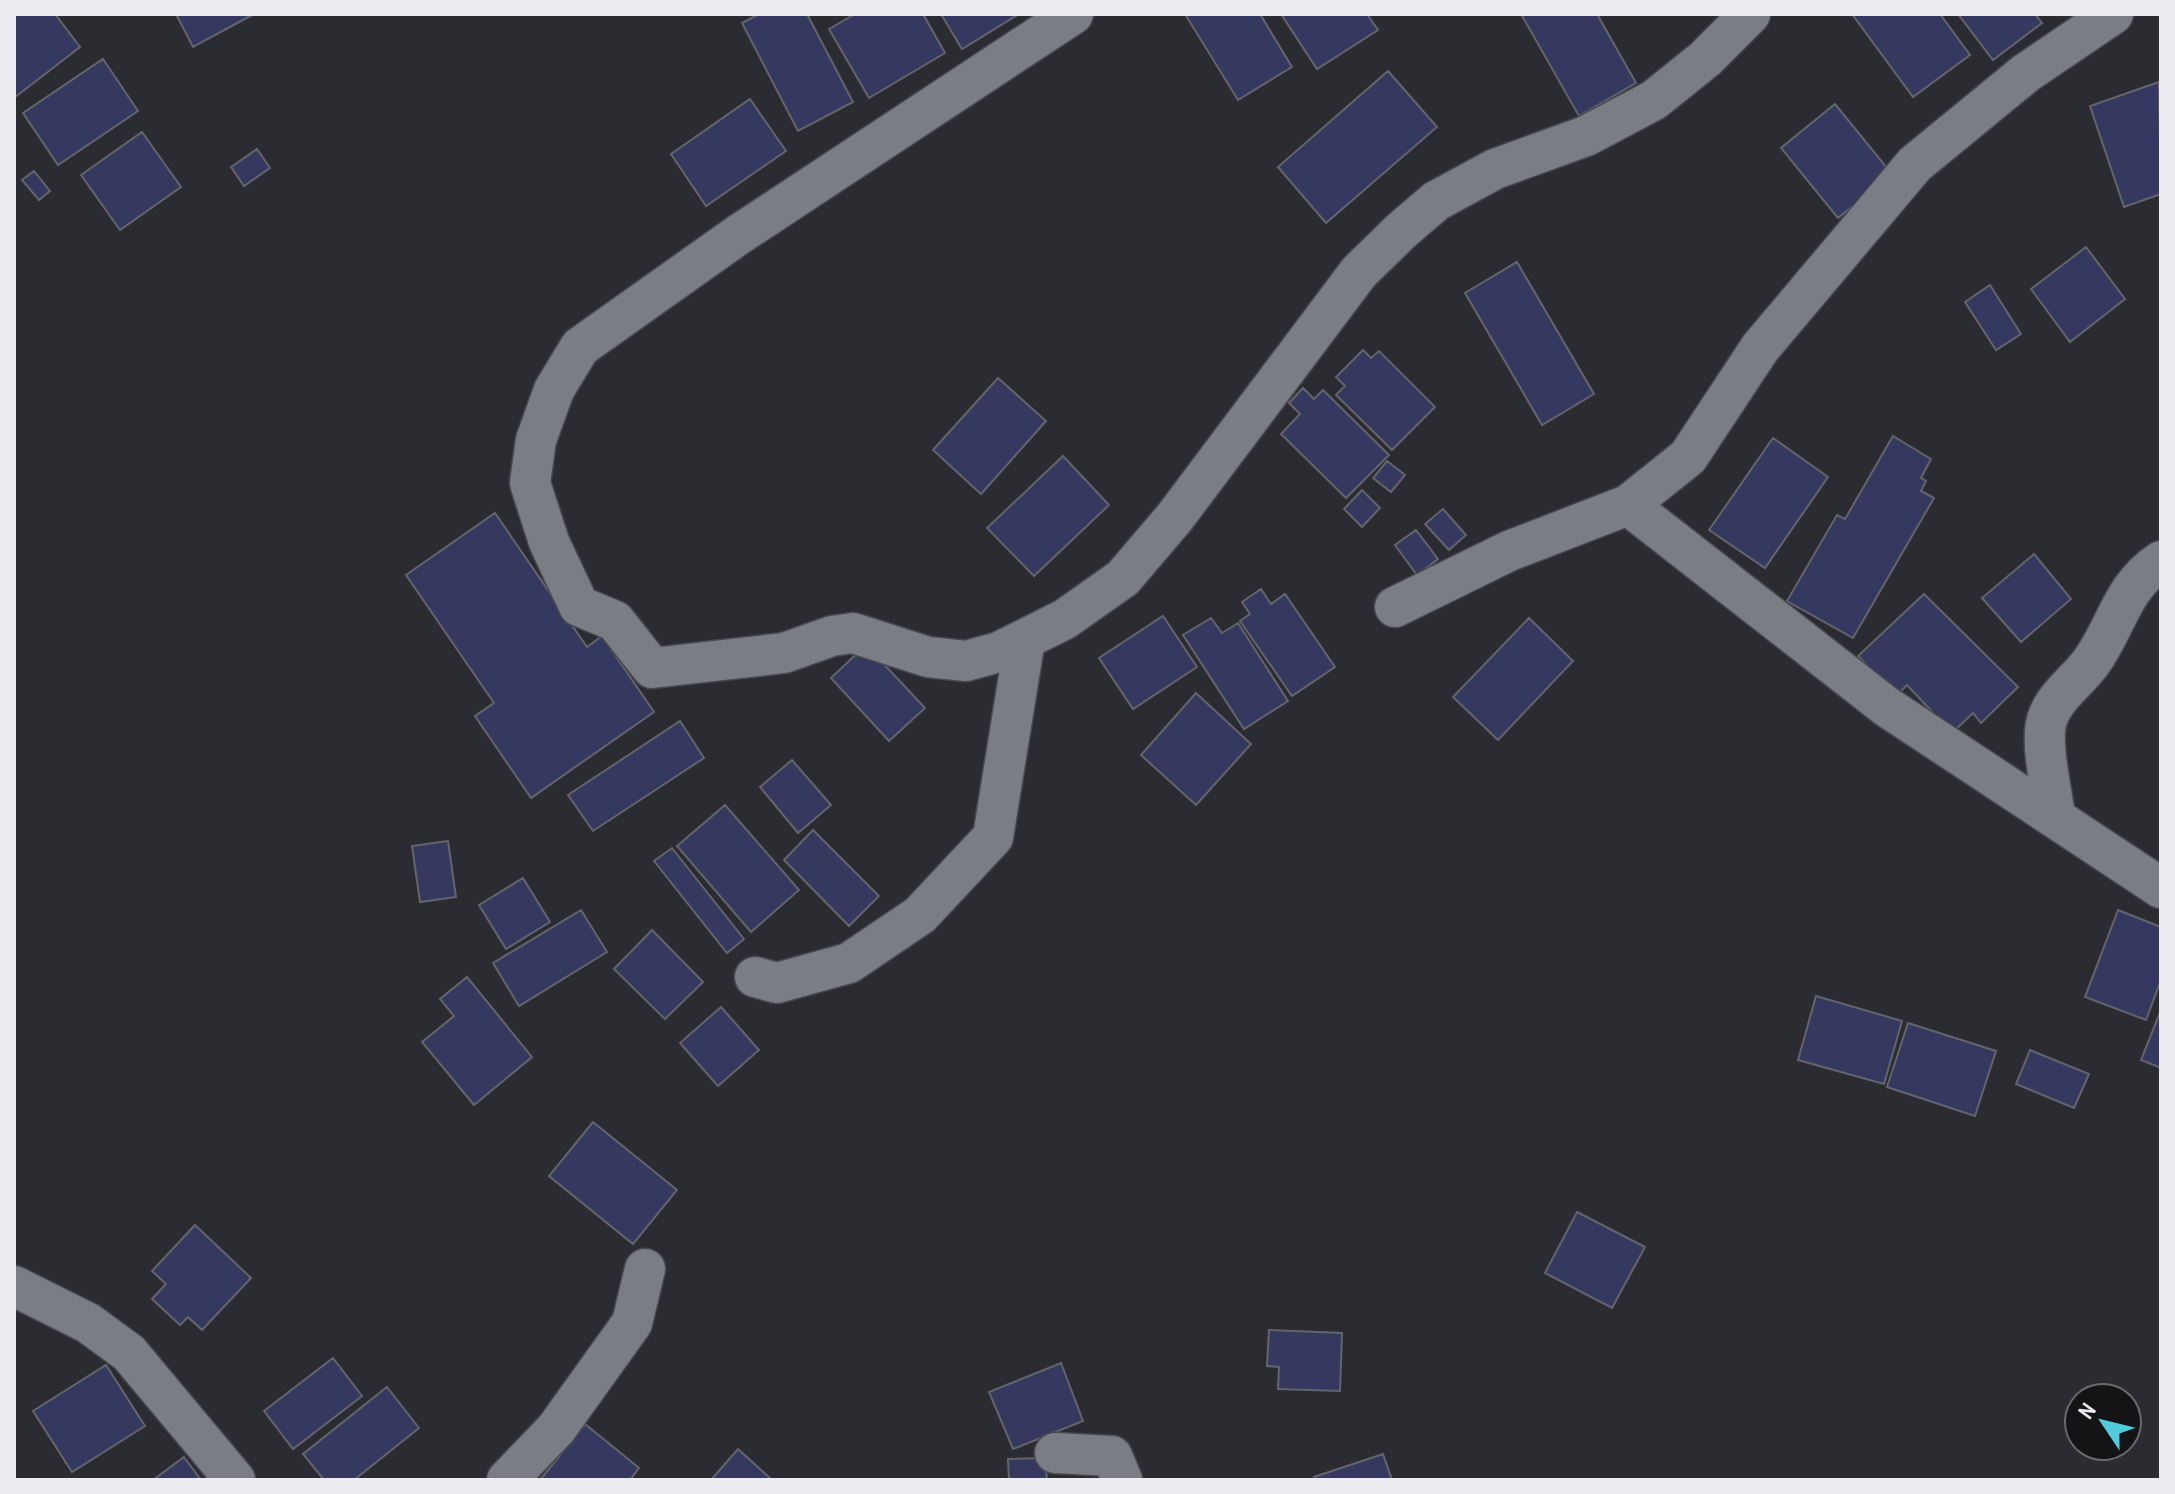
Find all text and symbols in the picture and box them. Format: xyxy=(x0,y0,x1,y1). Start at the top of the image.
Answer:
north arrow xyxy=(2063,1382,2143,1462)
text: N xyxy=(2071,1397,2103,1424)

